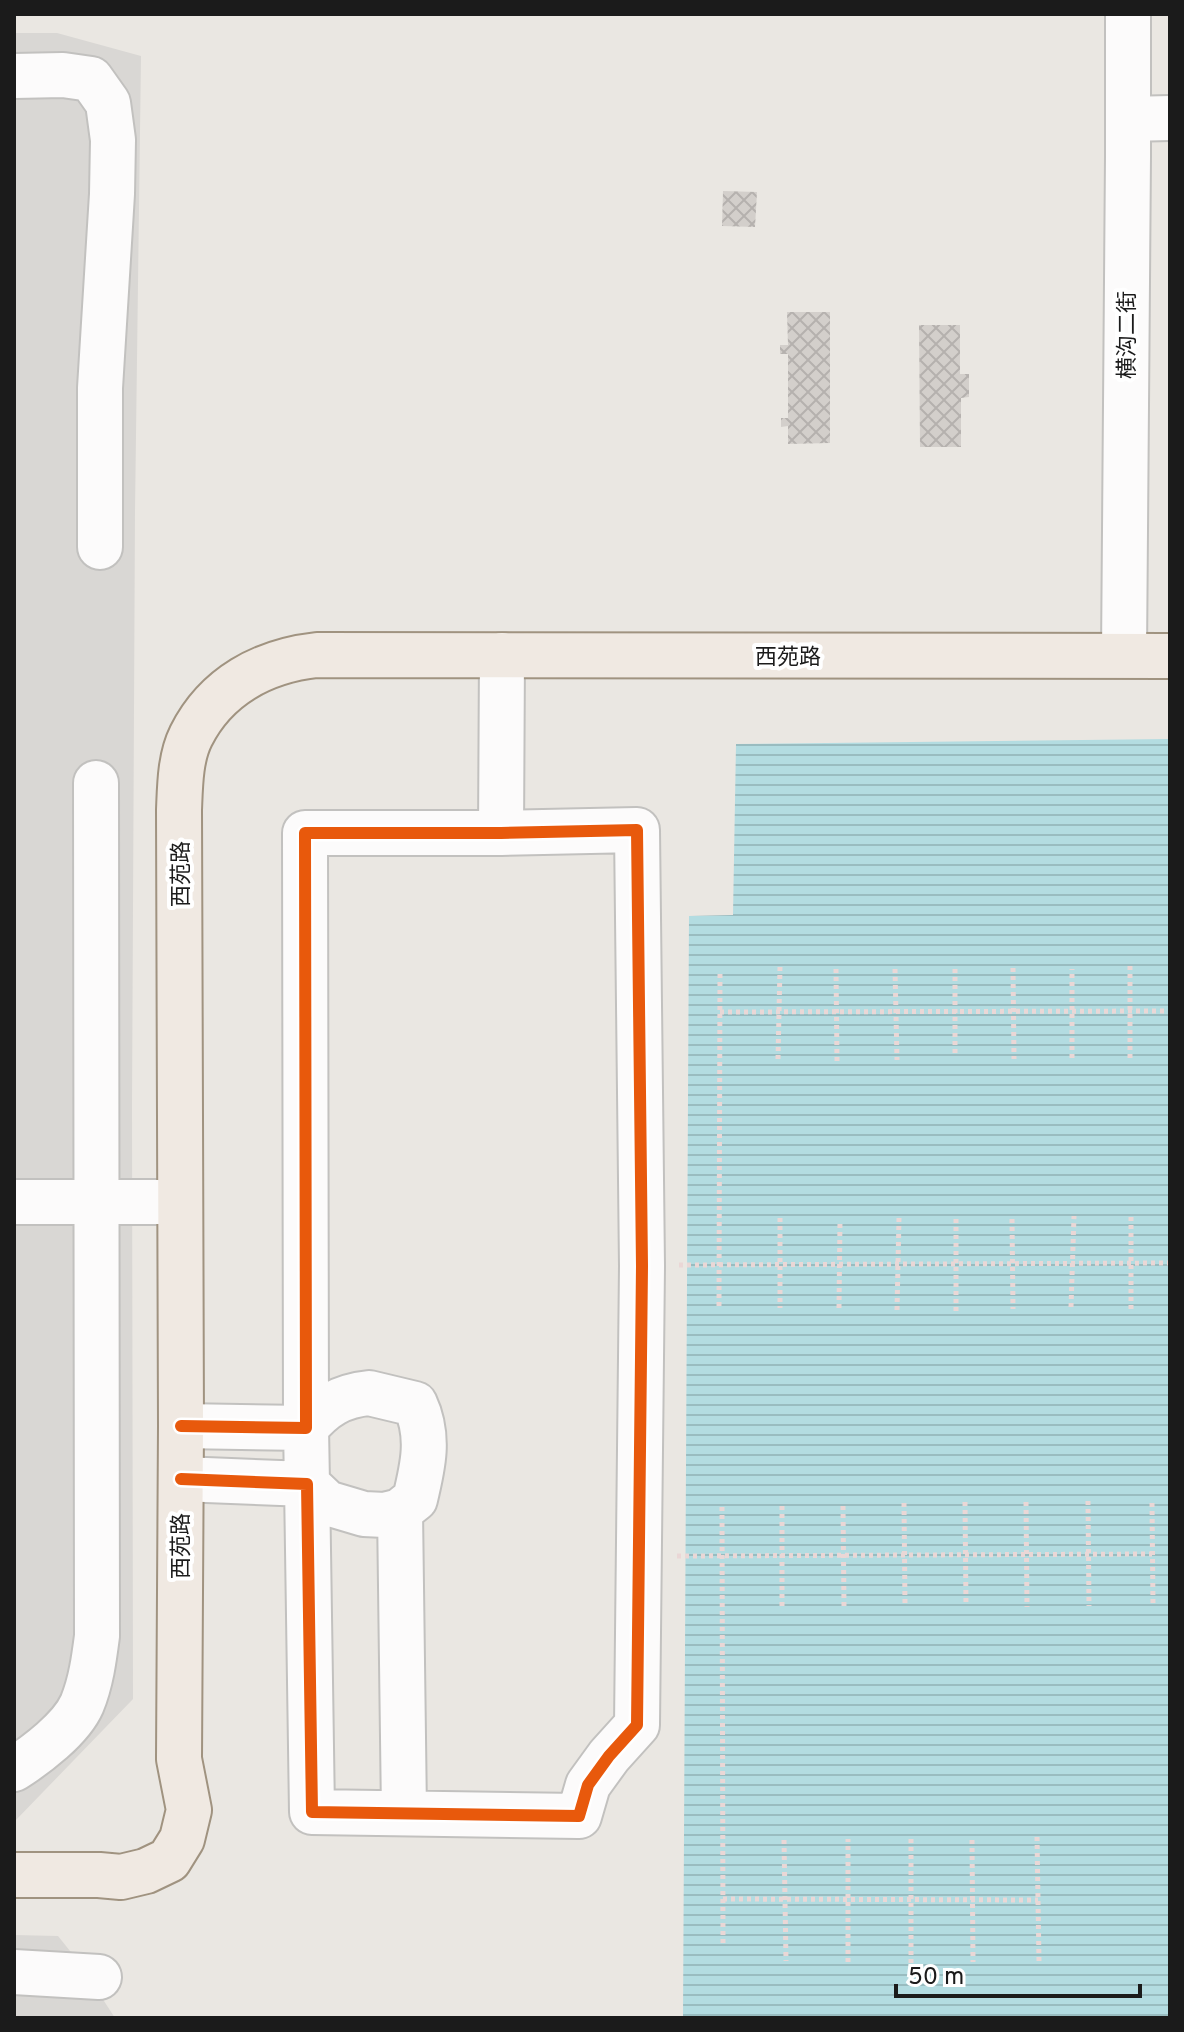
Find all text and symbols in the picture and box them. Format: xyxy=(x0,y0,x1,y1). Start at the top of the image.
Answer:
street label: 横沟二街 xyxy=(1115,291,1142,379)
street label: 西苑路 xyxy=(755,645,821,672)
street label: 西苑路 xyxy=(169,841,196,907)
street label: 西苑路 xyxy=(169,1513,196,1579)
scale bar xyxy=(896,1948,1140,1998)
text: 50 m xyxy=(908,1963,964,1993)

